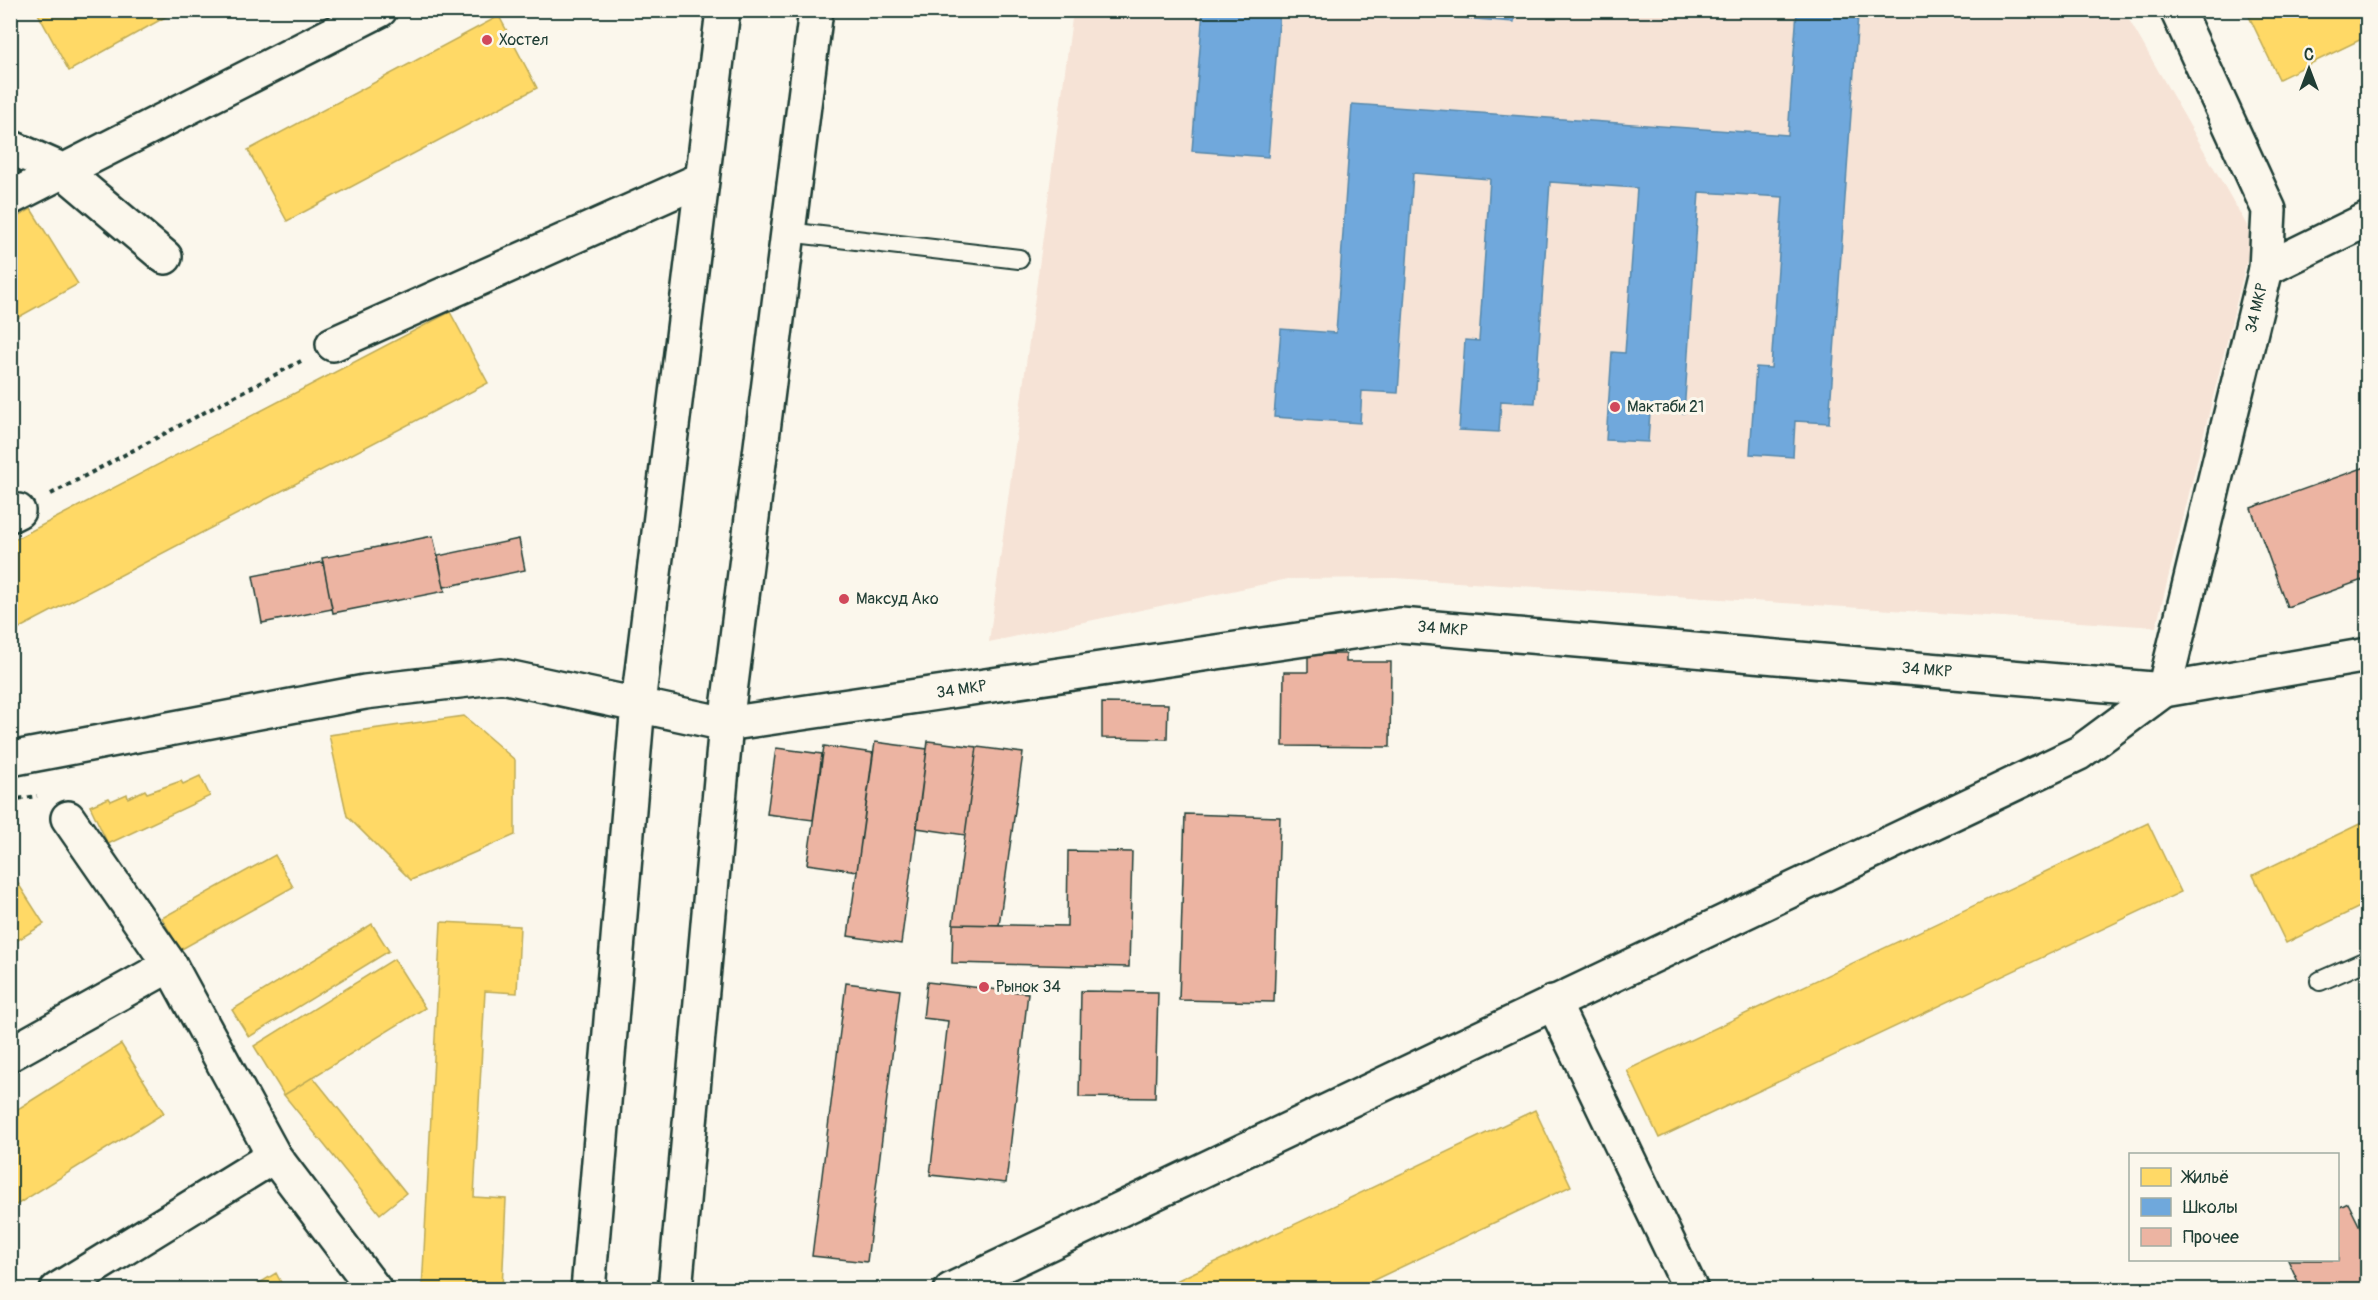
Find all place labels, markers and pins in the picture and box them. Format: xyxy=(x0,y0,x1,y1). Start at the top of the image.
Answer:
place label: Хостел xyxy=(499,30,548,50)
marker: Хостел xyxy=(480,33,494,47)
place label: Мактаби 21 xyxy=(1627,397,1704,417)
marker: Мактаби 21 xyxy=(1608,400,1622,414)
place label: Максуд Ако xyxy=(856,589,939,609)
marker: Максуд Ако xyxy=(837,592,851,606)
place label: Рынок 34 xyxy=(996,977,1061,997)
marker: Рынок 34 xyxy=(977,980,991,994)

